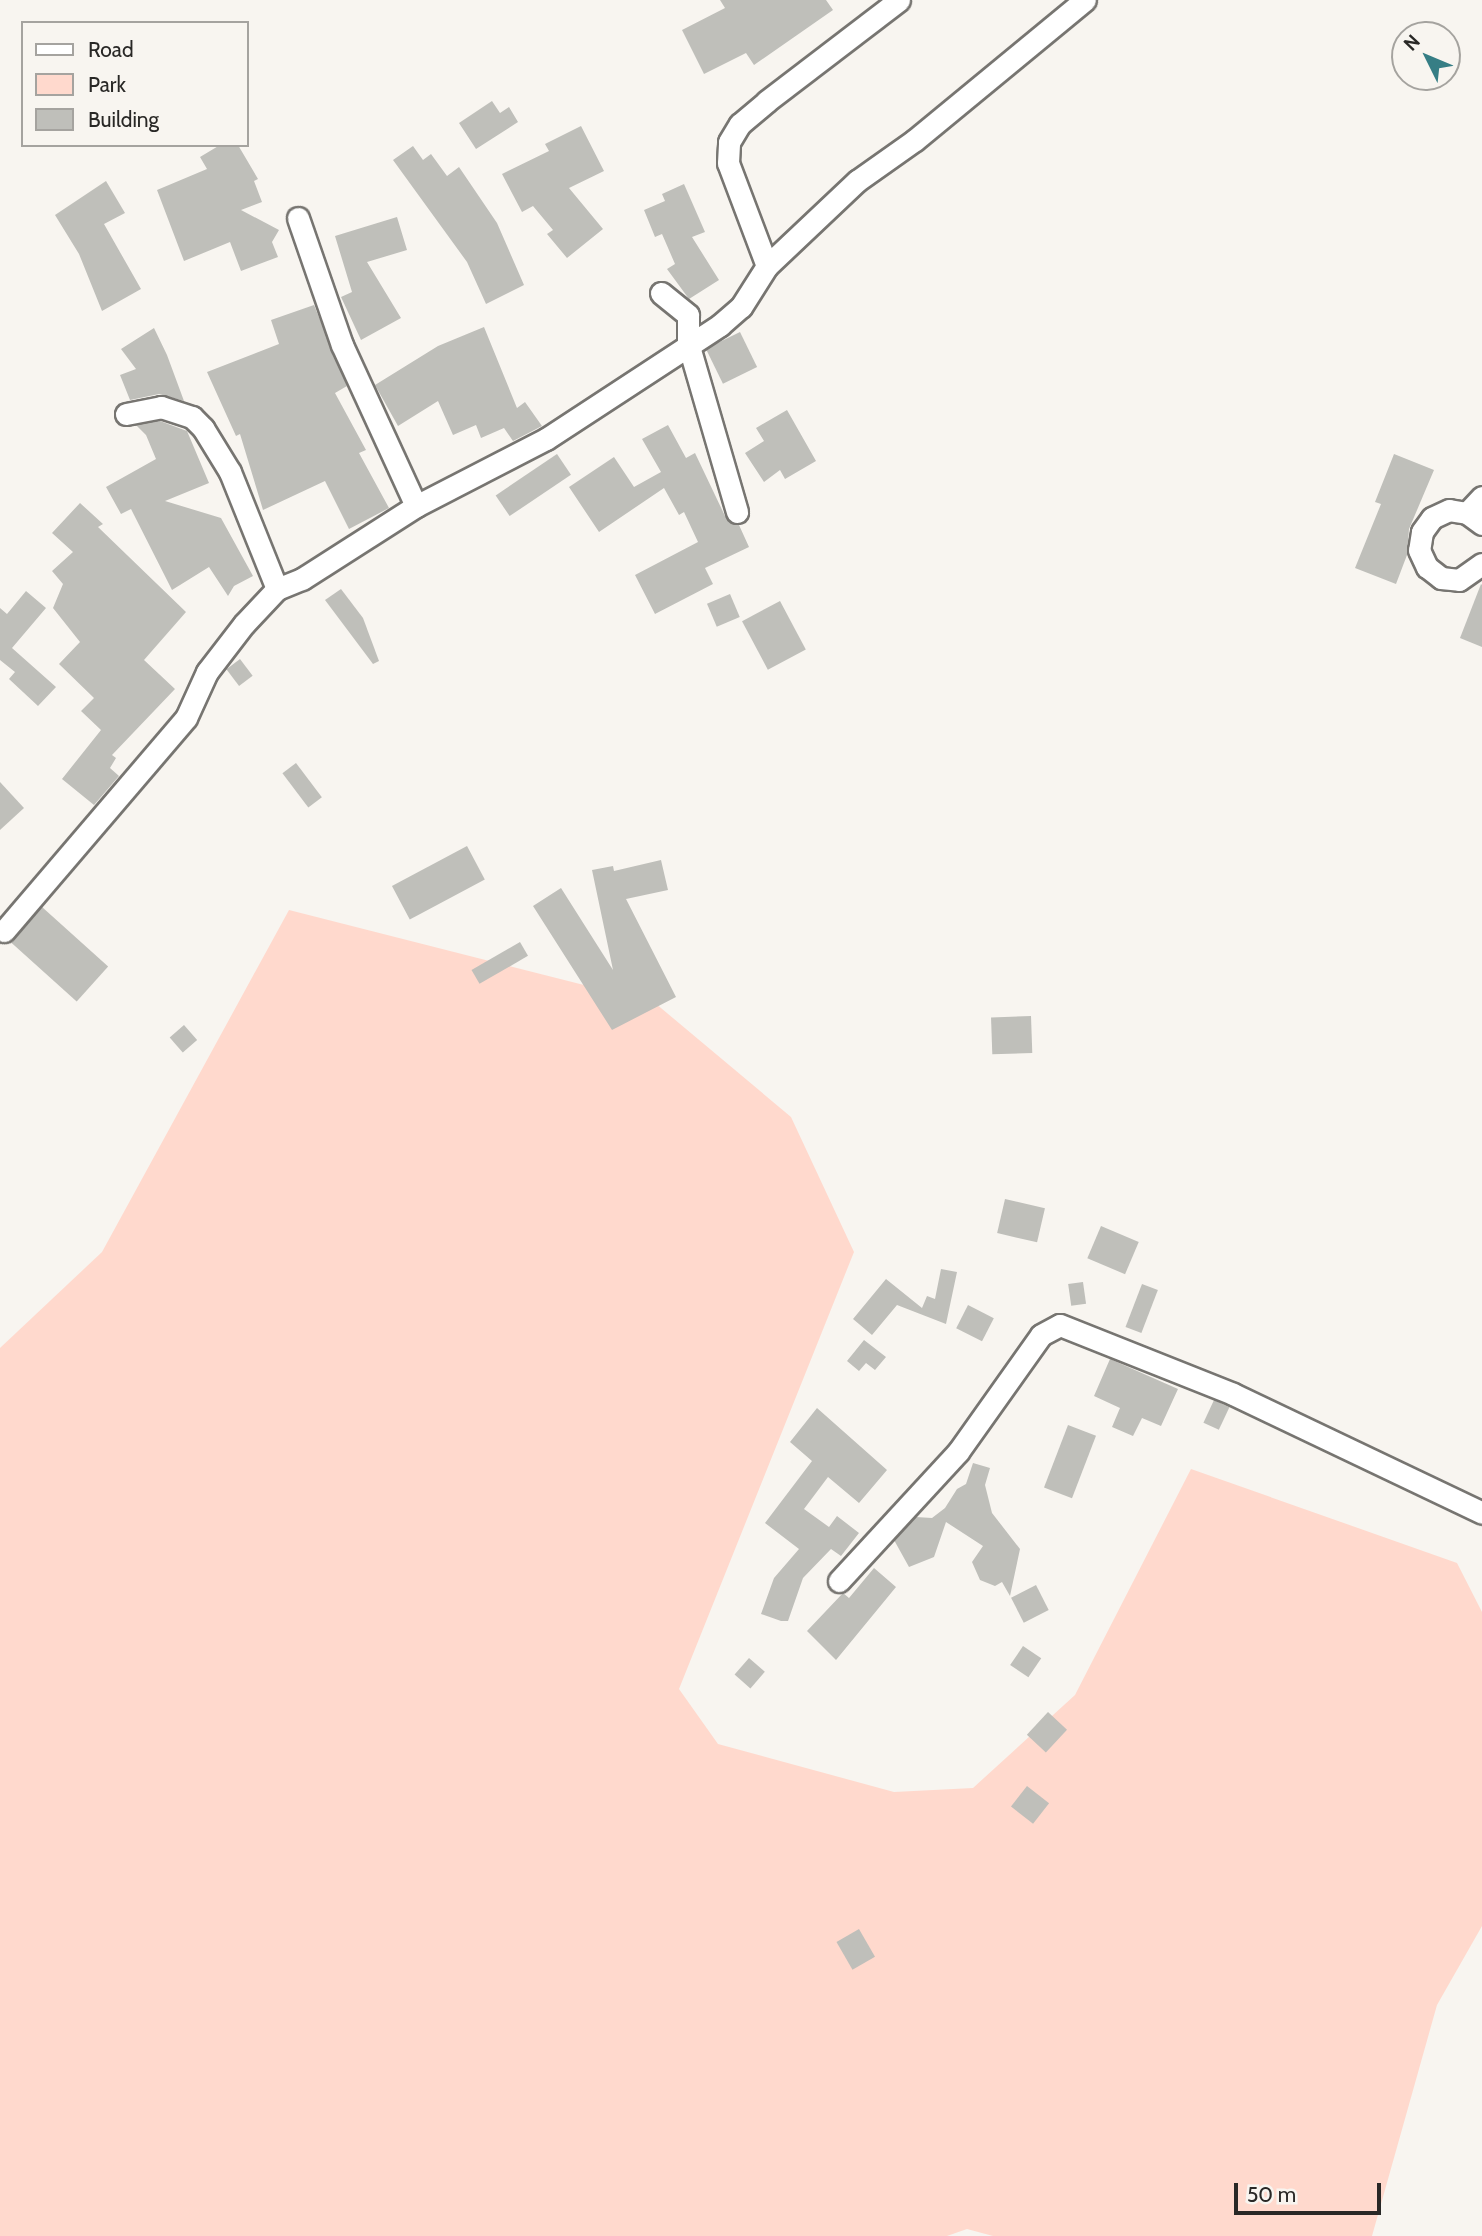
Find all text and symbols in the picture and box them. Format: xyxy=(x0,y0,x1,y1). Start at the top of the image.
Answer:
legend xyxy=(21,21,248,147)
north arrow xyxy=(1391,21,1461,91)
text: N xyxy=(1399,30,1425,55)
text: Road xyxy=(88,37,134,62)
text: Park xyxy=(88,72,126,97)
text: Building xyxy=(88,107,159,132)
scale bar xyxy=(1237,2170,1384,2214)
text: 50 m xyxy=(1247,2182,1296,2207)

